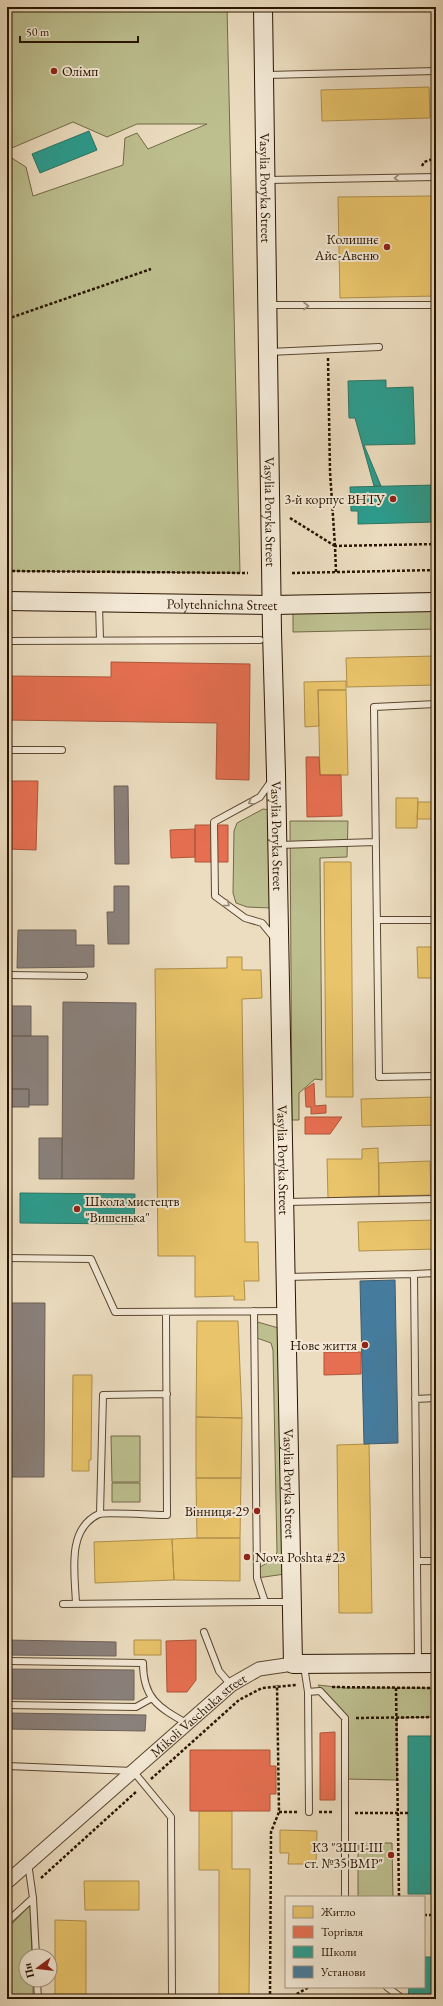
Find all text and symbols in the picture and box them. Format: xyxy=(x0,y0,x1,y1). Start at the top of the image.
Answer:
scale bar xyxy=(20,18,138,44)
text: 50 m xyxy=(26,24,50,40)
place label: Олімп xyxy=(62,62,98,80)
marker: Олімп xyxy=(49,66,59,76)
street label: Vasylia Poryka Street xyxy=(256,133,275,244)
one-way arrow xyxy=(394,174,400,182)
place label: Колишнє Айс-Авеню xyxy=(314,230,379,264)
marker: Колишнє Айс-Авеню xyxy=(382,242,392,252)
one-way arrow xyxy=(303,302,309,310)
street label: Vasylia Poryka Street xyxy=(260,457,280,568)
place label: 3-й корпус ВНТУ xyxy=(284,490,385,508)
marker: 3-й корпус ВНТУ xyxy=(388,494,398,504)
street label: Polytehnichna Street xyxy=(166,594,278,614)
street label: Vasylia Poryka Street xyxy=(267,781,287,892)
one-way arrow xyxy=(247,798,255,805)
one-way arrow xyxy=(222,900,229,907)
street label: Vasylia Poryka Street xyxy=(273,1105,293,1216)
place label: Школа мистецтв "Вишенька" xyxy=(85,1192,180,1226)
marker: Школа мистецтв "Вишенька" xyxy=(72,1204,82,1214)
place label: Нове життя xyxy=(290,1336,357,1354)
marker: Нове життя xyxy=(360,1340,370,1350)
street label: Vasylia Poryka Street xyxy=(280,1429,300,1539)
place label: Вінниця-29 xyxy=(185,1502,249,1520)
marker: Вінниця-29 xyxy=(252,1506,262,1516)
place label: Nova Poshta #23 xyxy=(255,1548,346,1566)
marker: Nova Poshta #23 xyxy=(242,1552,252,1562)
street label: Mikoli Vaschuka street xyxy=(146,1669,250,1761)
place label: КЗ "ЗШ І-ІІІ ст. №35 ВМР" xyxy=(305,1838,383,1872)
marker: КЗ "ЗШ І-ІІІ ст. №35 ВМР" xyxy=(386,1850,396,1860)
legend xyxy=(285,1896,425,1988)
text: Житло xyxy=(320,1904,356,1920)
text: Торгівля xyxy=(321,1924,364,1940)
text: Школи xyxy=(321,1944,357,1960)
north arrow xyxy=(18,1948,58,1988)
text: Пн xyxy=(19,1961,37,1980)
text: Установи xyxy=(320,1964,366,1980)

